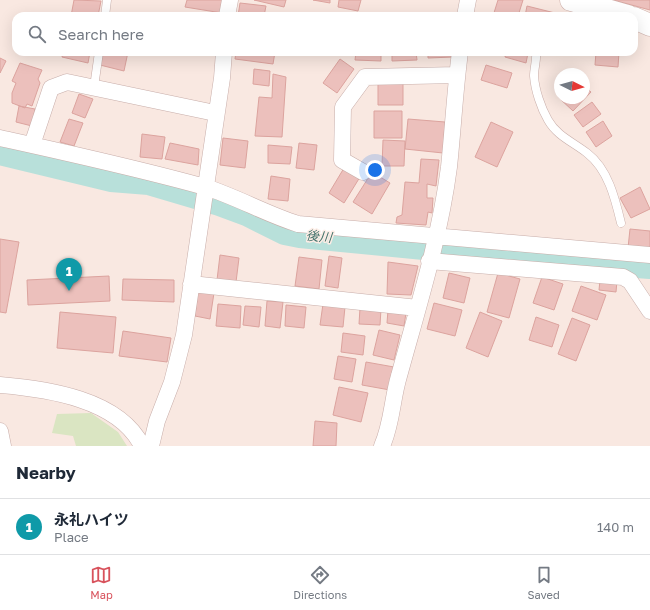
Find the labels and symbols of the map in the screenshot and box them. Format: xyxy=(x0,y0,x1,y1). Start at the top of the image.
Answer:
north arrow xyxy=(554,68,590,104)
your location xyxy=(365,160,385,180)
water label: 後川 xyxy=(305,227,335,245)
pin: 1 xyxy=(56,258,82,291)

